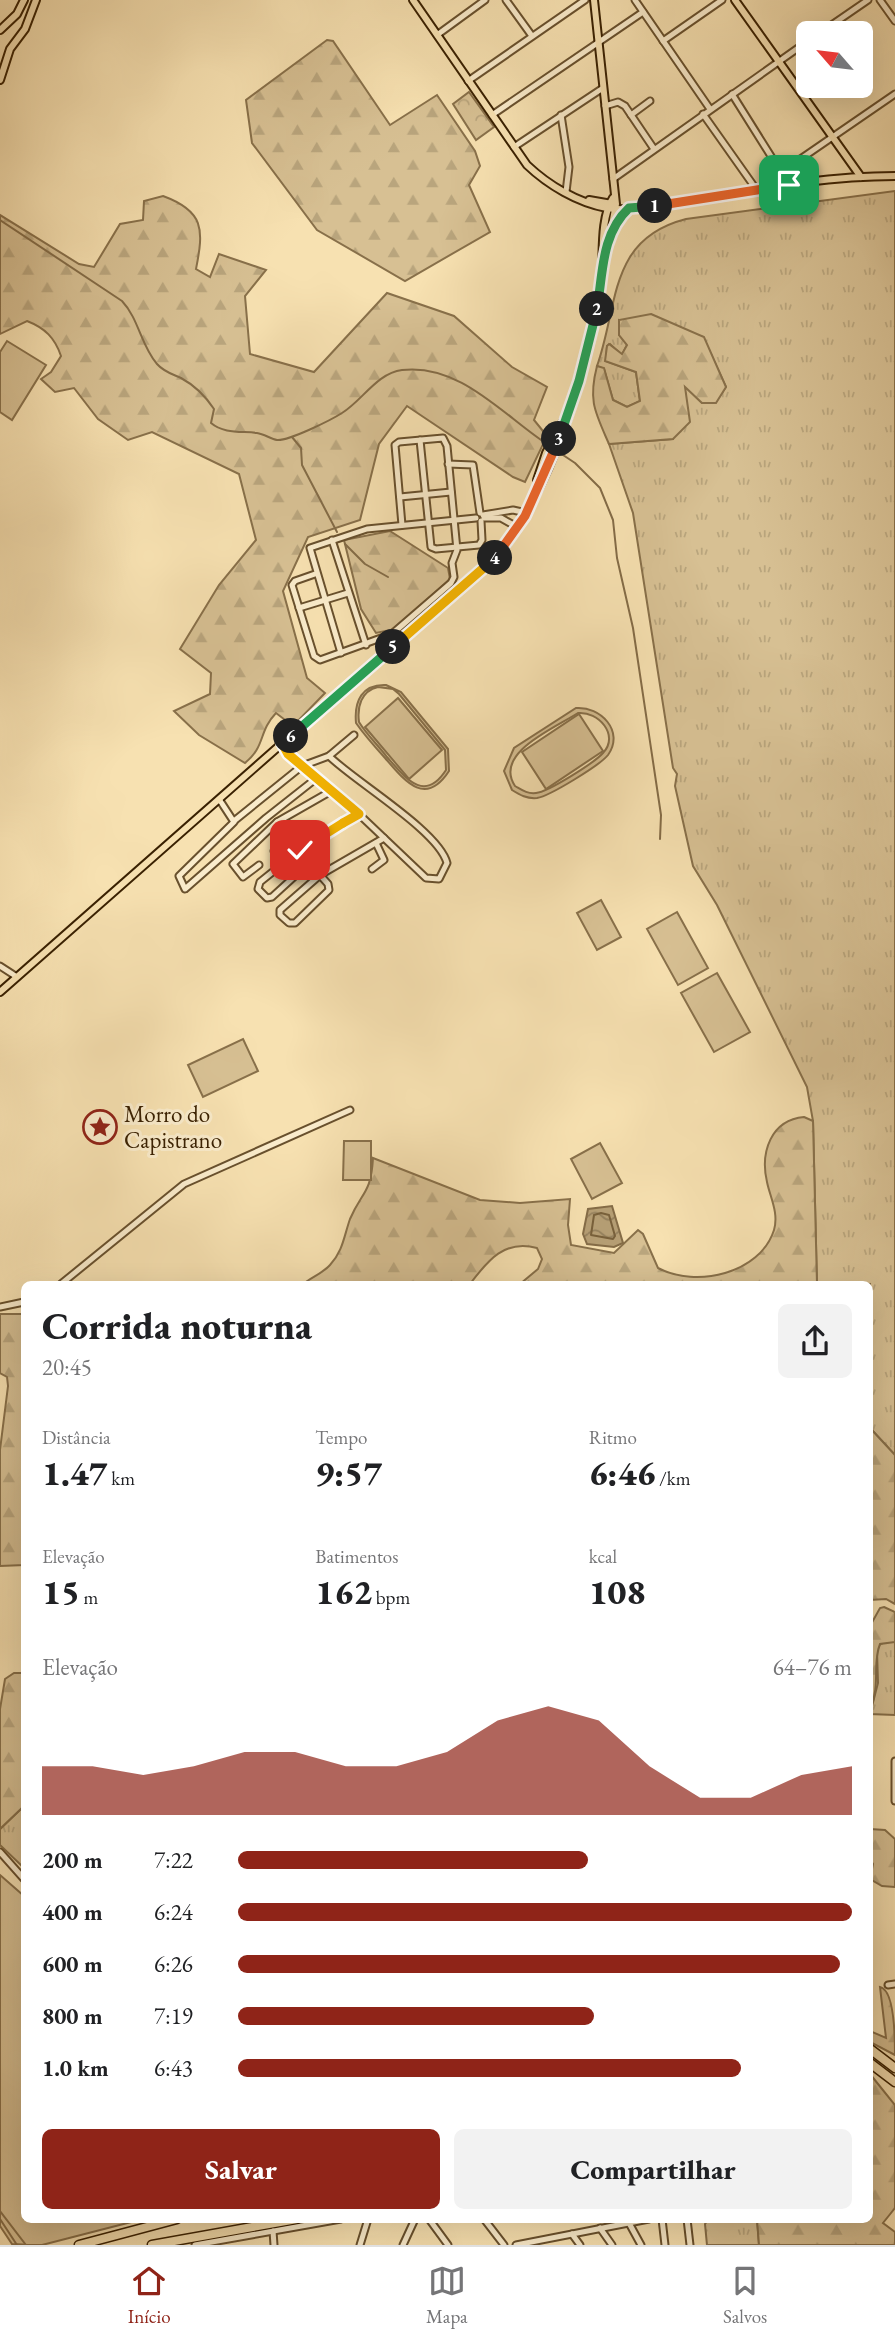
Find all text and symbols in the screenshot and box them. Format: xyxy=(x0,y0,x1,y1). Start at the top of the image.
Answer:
north arrow xyxy=(796,21,873,98)
map controls xyxy=(796,21,873,98)
pin xyxy=(759,155,819,215)
icon: arrive xyxy=(770,166,808,204)
pin: 1 xyxy=(638,188,672,224)
text: 1 xyxy=(649,193,660,218)
pin: 2 xyxy=(580,292,614,326)
text: 2 xyxy=(591,296,602,321)
pin: 3 xyxy=(542,422,576,457)
text: 3 xyxy=(553,426,564,451)
pin: 4 xyxy=(477,540,512,576)
text: 4 xyxy=(489,545,500,570)
pin: 5 xyxy=(376,630,410,664)
text: 5 xyxy=(387,634,398,659)
pin: 6 xyxy=(274,718,308,754)
text: 6 xyxy=(285,723,296,748)
pin xyxy=(270,820,330,880)
icon: check xyxy=(281,831,319,869)
place label: Morro do Capistrano xyxy=(124,1099,222,1155)
place icon: Morro do Capistrano xyxy=(81,1108,119,1146)
text: Corrida noturna xyxy=(42,1301,312,1350)
button: share xyxy=(778,1304,852,1378)
text: 20:45 xyxy=(42,1352,92,1382)
text: Distância xyxy=(42,1425,111,1450)
text: Tempo xyxy=(315,1425,368,1450)
text: Ritmo xyxy=(589,1425,637,1450)
text: 1.47 xyxy=(42,1450,108,1495)
text: 9:57 xyxy=(315,1450,382,1495)
text: 6:46 xyxy=(589,1450,655,1495)
text: km xyxy=(108,1466,135,1491)
text: /km xyxy=(655,1466,691,1491)
text: Elevação xyxy=(42,1544,105,1569)
text: Batimentos xyxy=(315,1544,398,1569)
text: kcal xyxy=(589,1544,617,1569)
text: 15 xyxy=(42,1569,80,1614)
text: 162 xyxy=(315,1569,372,1614)
text: 108 xyxy=(589,1569,645,1614)
text: m xyxy=(80,1585,98,1610)
text: bpm xyxy=(372,1585,410,1610)
text: Elevação xyxy=(42,1652,118,1682)
text: 64–76 m xyxy=(773,1652,852,1682)
text: 200 m xyxy=(42,1845,103,1875)
text: 7:22 xyxy=(154,1845,193,1875)
text: 400 m xyxy=(42,1897,103,1927)
text: 6:24 xyxy=(154,1897,193,1927)
text: 600 m xyxy=(42,1949,103,1979)
text: 6:26 xyxy=(154,1949,193,1979)
text: 800 m xyxy=(42,2001,103,2031)
text: 7:19 xyxy=(154,2001,193,2031)
text: 1.0 km xyxy=(42,2053,109,2083)
text: 6:43 xyxy=(154,2053,193,2083)
button: Salvar xyxy=(42,2129,440,2209)
button: Compartilhar xyxy=(454,2129,852,2209)
tab: Início xyxy=(128,2262,171,2329)
tab: Mapa xyxy=(426,2262,467,2329)
tab: Salvos xyxy=(723,2262,767,2329)

